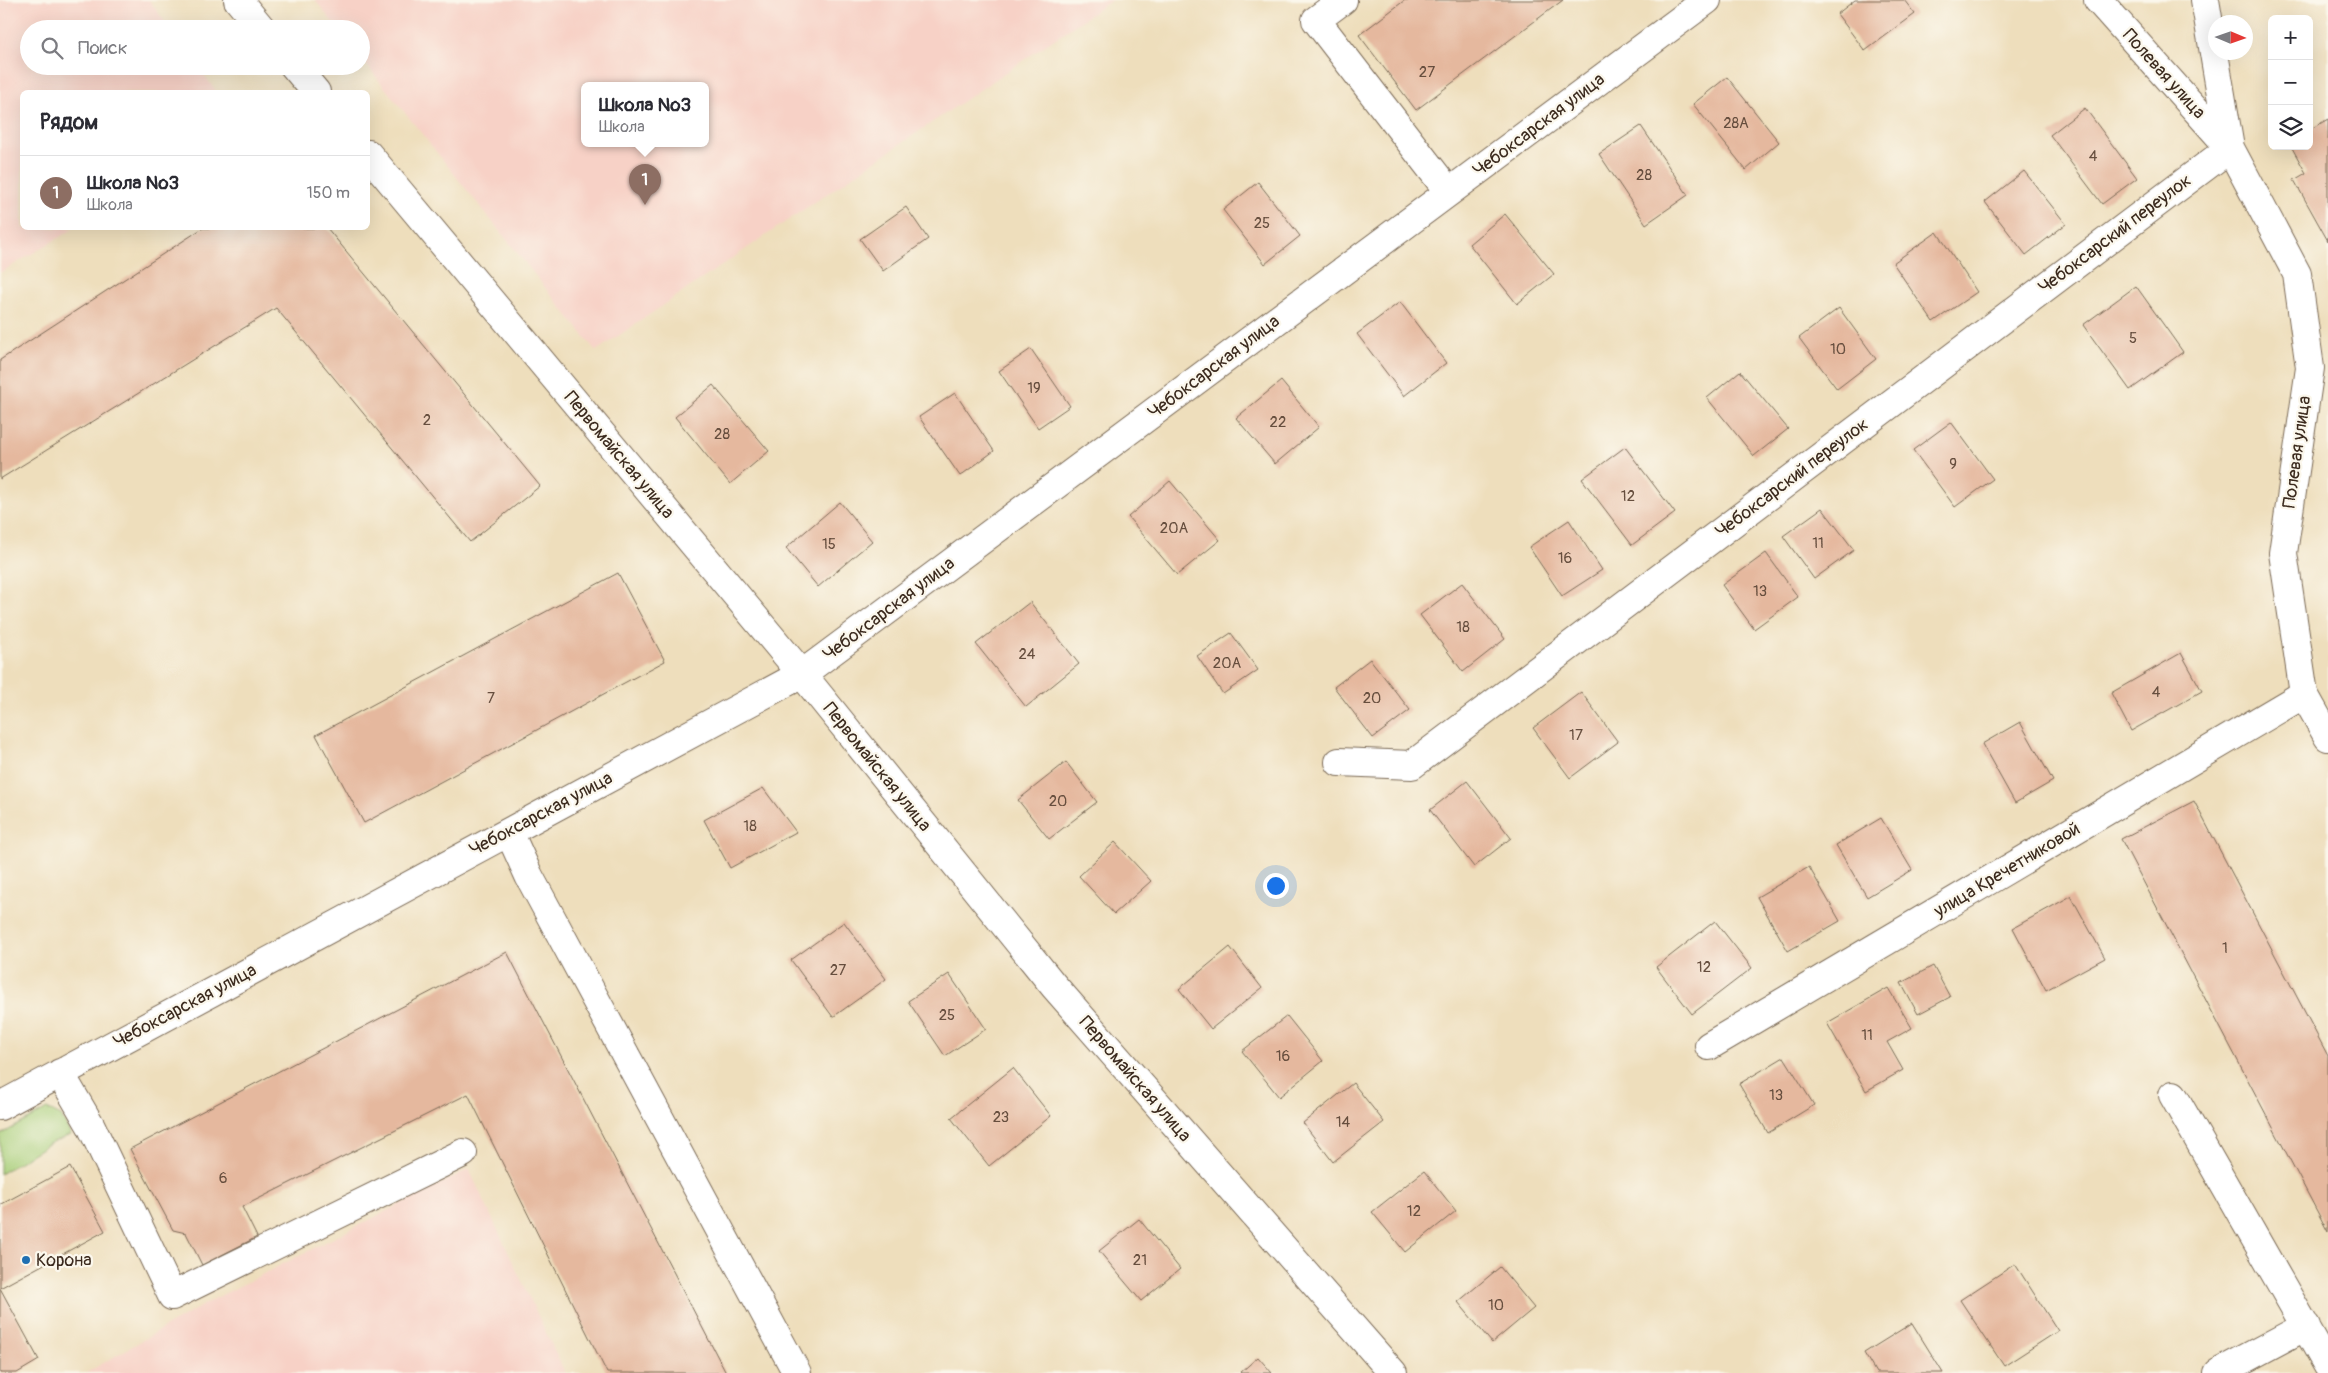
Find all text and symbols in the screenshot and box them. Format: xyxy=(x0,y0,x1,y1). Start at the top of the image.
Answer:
north arrow xyxy=(2208,15,2253,60)
map controls xyxy=(2268,15,2313,150)
button: + xyxy=(2268,15,2313,60)
search box xyxy=(20,20,370,75)
street label: Полевая улица xyxy=(2118,24,2210,124)
icon: search xyxy=(38,34,66,62)
text: Поиск xyxy=(78,36,128,60)
button: − xyxy=(2268,60,2313,105)
house number: 27 xyxy=(1419,63,1435,82)
street label: Чебоксарская улица xyxy=(1469,68,1609,182)
popup xyxy=(581,82,709,147)
text: Школа №3 xyxy=(599,93,691,117)
button: layers xyxy=(2268,105,2313,150)
text: Рядом xyxy=(40,109,98,136)
house number: 28А xyxy=(1723,114,1749,133)
text: Школа xyxy=(599,117,645,137)
house number: 4 xyxy=(2089,147,2098,166)
pin: 1 xyxy=(629,164,661,205)
house number: 28 xyxy=(1636,166,1652,185)
street label: Чебоксарский переулок xyxy=(2034,169,2196,299)
text: Школа №3 xyxy=(87,171,179,195)
text: 1 xyxy=(53,183,59,203)
text: 150 m xyxy=(306,183,350,203)
text: Школа xyxy=(87,195,133,215)
house number: 25 xyxy=(1254,214,1270,233)
street label: Чебоксарская улица xyxy=(1144,310,1284,424)
house number: 5 xyxy=(2129,329,2137,348)
house number: 10 xyxy=(1830,340,1846,359)
house number: 19 xyxy=(1027,379,1041,398)
street label: Первомайская улица xyxy=(559,386,679,524)
street label: Полевая улица xyxy=(2278,394,2316,510)
house number: 2 xyxy=(423,411,431,430)
house number: 22 xyxy=(1270,413,1286,432)
street label: Чебоксарский переулок xyxy=(1711,413,1873,543)
house number: 28 xyxy=(714,425,730,444)
house number: 9 xyxy=(1949,455,1957,474)
house number: 12 xyxy=(1621,487,1635,506)
house number: 20А xyxy=(1160,519,1188,538)
house number: 11 xyxy=(1812,534,1824,553)
house number: 15 xyxy=(822,535,836,554)
house number: 16 xyxy=(1558,549,1572,568)
street label: Чебоксарская улица xyxy=(819,552,959,666)
house number: 13 xyxy=(1753,582,1767,601)
house number: 18 xyxy=(1456,618,1470,637)
house number: 24 xyxy=(1018,645,1036,664)
house number: 20А xyxy=(1213,654,1241,673)
house number: 4 xyxy=(2152,683,2161,702)
house number: 7 xyxy=(487,689,495,708)
house number: 20 xyxy=(1363,689,1381,708)
street label: Первомайская улица xyxy=(818,698,936,836)
house number: 17 xyxy=(1569,726,1583,745)
street label: Чебоксарская улица xyxy=(465,767,617,861)
house number: 20 xyxy=(1049,792,1067,811)
house number: 18 xyxy=(743,817,757,836)
street label: улица Кречетниковой xyxy=(1929,817,2084,923)
your location xyxy=(1263,873,1289,899)
house number: 1 xyxy=(2222,939,2228,958)
house number: 12 xyxy=(1697,958,1711,977)
street label: Чебоксарская улица xyxy=(109,959,261,1053)
house number: 27 xyxy=(830,961,846,980)
house number: 25 xyxy=(939,1006,955,1025)
street label: Первомайская улица xyxy=(1074,1011,1196,1147)
house number: 11 xyxy=(1861,1026,1873,1045)
house number: 16 xyxy=(1276,1047,1290,1066)
house number: 13 xyxy=(1769,1086,1783,1105)
house number: 23 xyxy=(993,1108,1009,1127)
house number: 14 xyxy=(1336,1113,1351,1132)
house number: 6 xyxy=(219,1169,227,1188)
house number: 12 xyxy=(1407,1202,1421,1221)
place label: Корона xyxy=(36,1249,92,1272)
house number: 21 xyxy=(1133,1251,1147,1270)
marker: Корона xyxy=(20,1254,32,1266)
house number: 10 xyxy=(1488,1296,1504,1315)

